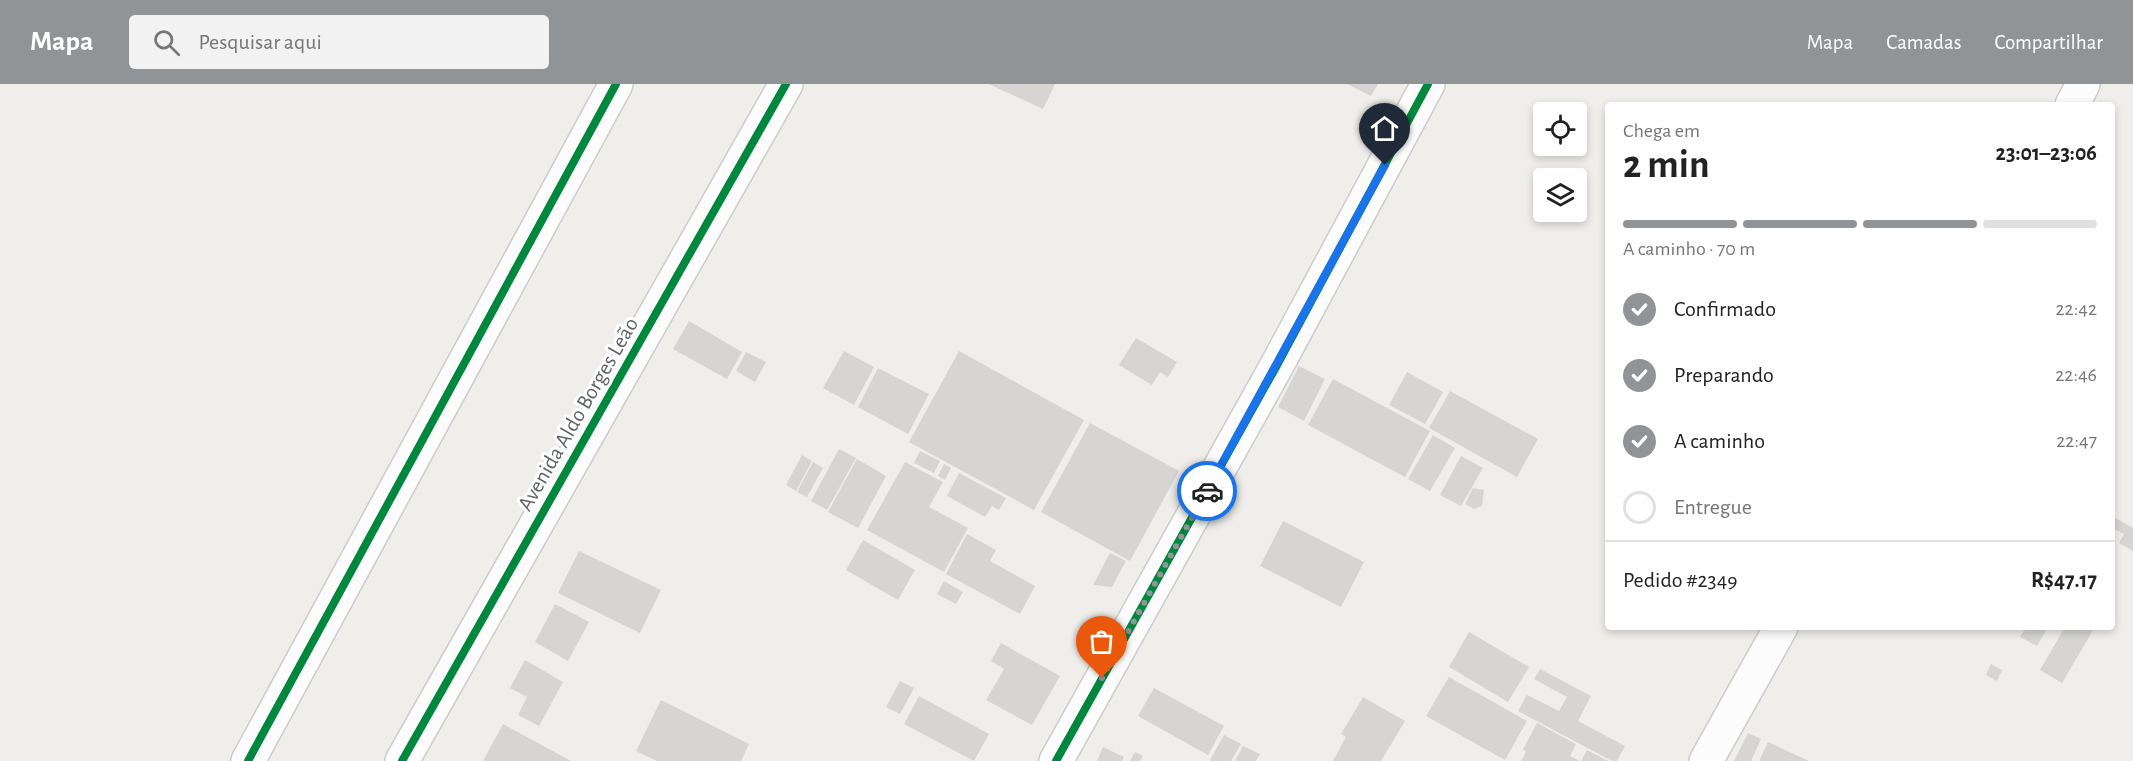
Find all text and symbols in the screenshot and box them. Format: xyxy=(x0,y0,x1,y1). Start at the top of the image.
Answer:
search box xyxy=(129,15,549,69)
icon: search xyxy=(150,26,183,59)
text: Mapa xyxy=(30,28,93,56)
text: Pesquisar aqui xyxy=(198,31,322,53)
text: Mapa xyxy=(1807,32,1853,53)
text: Camadas xyxy=(1886,32,1961,53)
text: Compartilhar xyxy=(1994,32,2103,53)
map controls xyxy=(1533,102,1587,222)
button: locate xyxy=(1533,102,1587,156)
pin xyxy=(1359,103,1410,165)
icon: home xyxy=(1368,112,1401,145)
text: Chega em xyxy=(1623,121,1700,141)
text: 23:01–23:06 xyxy=(1996,142,2097,164)
text: 2 min xyxy=(1623,146,1710,185)
button: layers xyxy=(1533,168,1587,222)
text: A caminho · 70 m xyxy=(1623,239,1755,259)
icon: check xyxy=(1623,293,1656,326)
text: Confirmado xyxy=(1674,298,1776,320)
text: 22:42 xyxy=(2056,299,2097,319)
street label: Avenida Aldo Borges Leão xyxy=(514,314,642,514)
icon: check xyxy=(1623,359,1656,392)
text: Preparando xyxy=(1674,364,1774,386)
text: 22:46 xyxy=(2055,365,2097,385)
icon: check xyxy=(1623,425,1656,458)
text: A caminho xyxy=(1674,430,1765,452)
text: 22:47 xyxy=(2056,431,2097,451)
courier xyxy=(1177,461,1237,521)
icon: car xyxy=(1191,475,1224,508)
text: Entregue xyxy=(1674,496,1752,518)
text: Pedido #2349 xyxy=(1623,569,1738,591)
text: R$47.17 xyxy=(2031,569,2097,591)
pin xyxy=(1076,616,1127,678)
icon: bag xyxy=(1085,625,1118,658)

